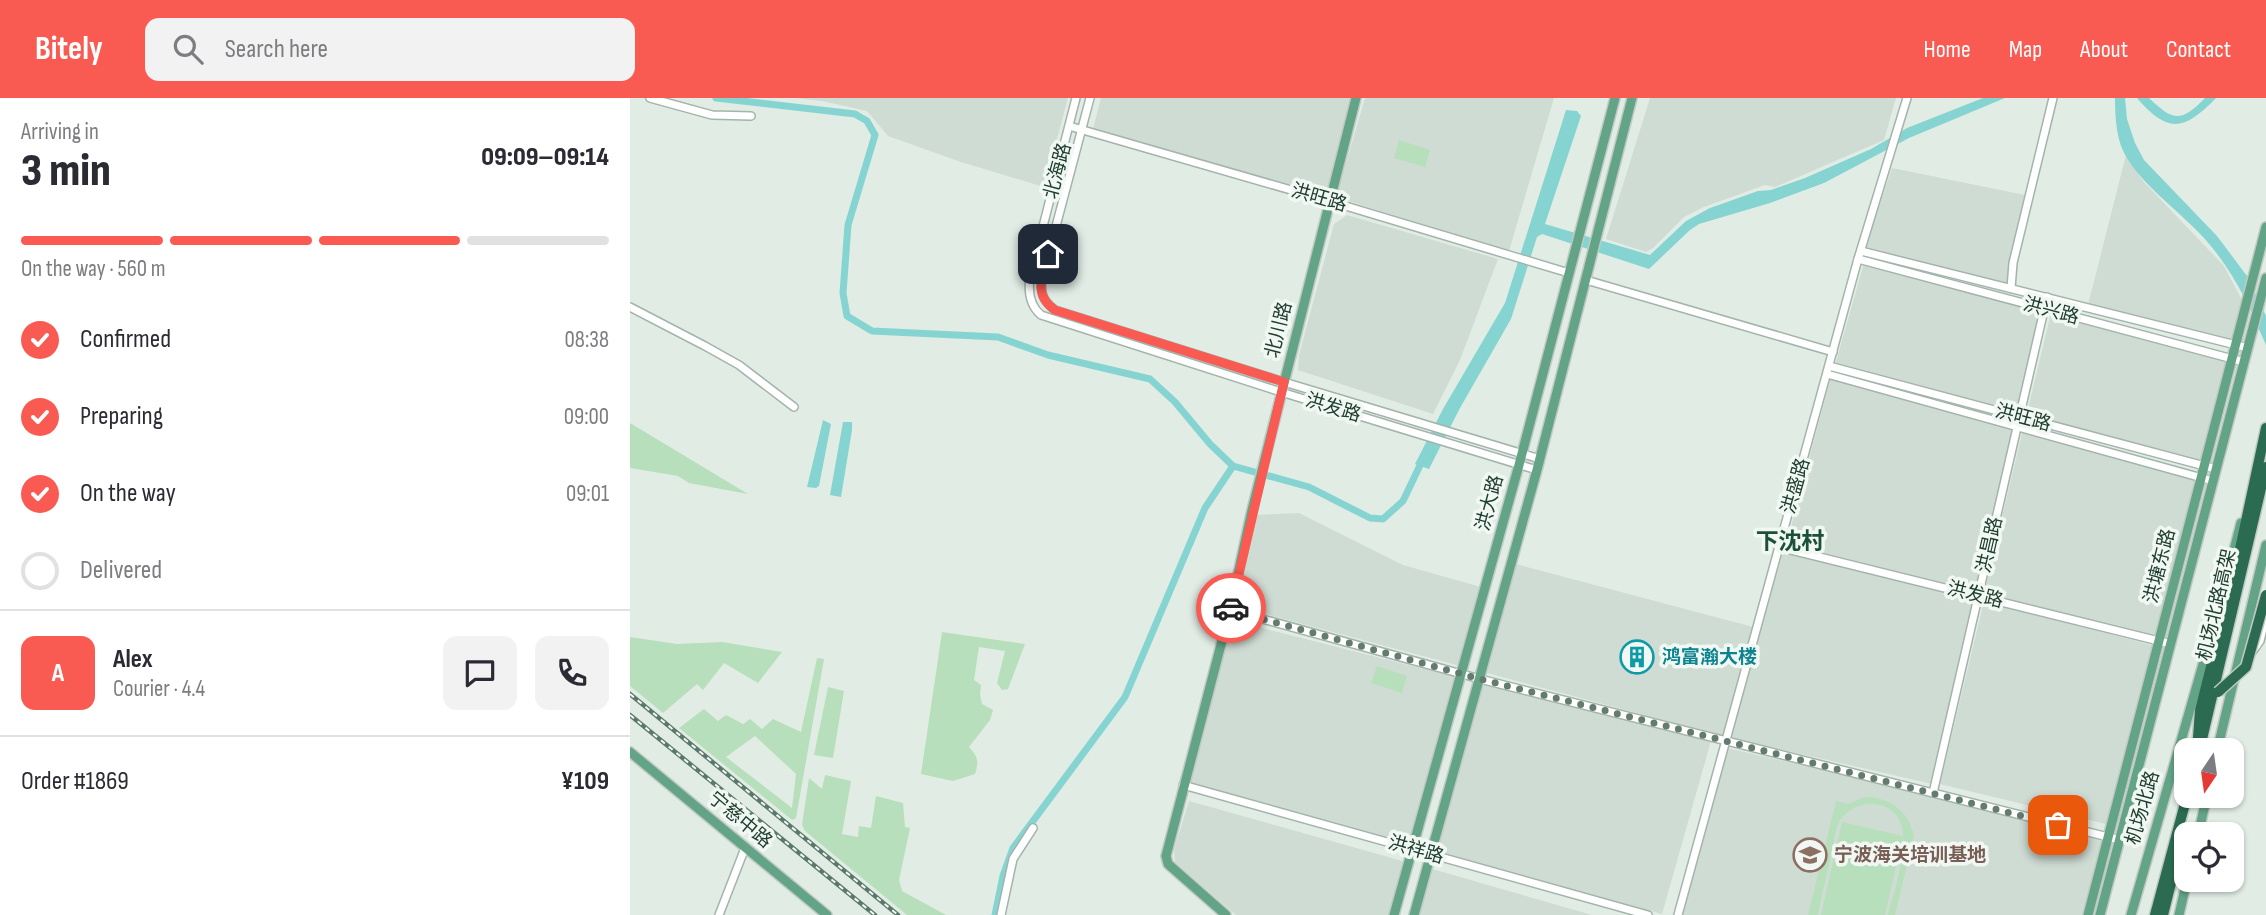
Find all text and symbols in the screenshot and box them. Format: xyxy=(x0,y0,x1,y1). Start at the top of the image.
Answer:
search box xyxy=(145,18,635,81)
text: Bitely xyxy=(35,29,103,69)
icon: search xyxy=(169,30,207,68)
text: Search here xyxy=(225,34,328,65)
text: Home xyxy=(1923,35,1971,64)
text: Map xyxy=(2009,35,2042,64)
text: About xyxy=(2080,35,2128,64)
text: Contact xyxy=(2166,35,2231,64)
text: Arriving in xyxy=(21,118,99,146)
street label: 北海路 xyxy=(1040,140,1076,202)
text: 09:09–09:14 xyxy=(481,142,609,173)
text: 3 min xyxy=(21,144,111,199)
street label: 洪旺路 xyxy=(1288,179,1350,217)
pin xyxy=(1018,224,1078,284)
icon: home xyxy=(1029,235,1067,273)
text: On the way · 560 m xyxy=(21,255,166,283)
street label: 洪兴路 xyxy=(2020,293,2082,329)
street label: 北川路 xyxy=(1261,300,1297,360)
icon: check xyxy=(21,321,59,359)
text: Confirmed xyxy=(80,324,171,355)
text: 08:38 xyxy=(565,326,609,354)
street label: 洪发路 xyxy=(1302,389,1364,427)
icon: check xyxy=(21,398,59,436)
street label: 洪旺路 xyxy=(1992,400,2054,436)
text: Preparing xyxy=(80,401,163,432)
text: 09:00 xyxy=(564,403,609,431)
street label: 洪盛路 xyxy=(1777,455,1815,517)
street label: 洪大路 xyxy=(1472,472,1508,534)
icon: check xyxy=(21,475,59,513)
text: On the way xyxy=(80,478,176,509)
text: 09:01 xyxy=(566,480,609,508)
street label: 洪昌路 xyxy=(1972,515,2008,575)
street label: 洪塘东路 xyxy=(2140,526,2180,606)
district label: 下沈村 xyxy=(1756,528,1825,556)
street label: 机场北路高架 xyxy=(2193,547,2241,663)
text: Delivered xyxy=(80,555,162,586)
courier xyxy=(1196,573,1266,643)
street label: 洪发路 xyxy=(1945,577,2005,613)
icon: car xyxy=(1212,589,1250,627)
button: chat xyxy=(443,636,517,710)
button: phone xyxy=(535,636,609,710)
building icon: 鸿富瀚大楼 xyxy=(1618,638,1656,676)
text: Alex xyxy=(113,644,153,675)
place label: 鸿富瀚大楼 xyxy=(1662,646,1757,669)
text: A xyxy=(52,658,64,689)
text: Courier · 4.4 xyxy=(113,675,205,703)
north arrow xyxy=(2174,738,2244,808)
map controls xyxy=(2174,738,2244,892)
text: Order #1869 xyxy=(21,766,129,797)
text: ¥109 xyxy=(561,766,609,797)
street label: 机场北路 xyxy=(2121,768,2165,848)
street label: 宁慈中路 xyxy=(703,787,777,853)
pin xyxy=(2028,795,2088,855)
icon: bag xyxy=(2039,806,2077,844)
button: locate xyxy=(2174,822,2244,892)
street label: 洪祥路 xyxy=(1385,831,1447,869)
school or university icon: 宁波海关培训基地 xyxy=(1791,836,1829,874)
place label: 宁波海关培训基地 xyxy=(1834,844,1986,867)

